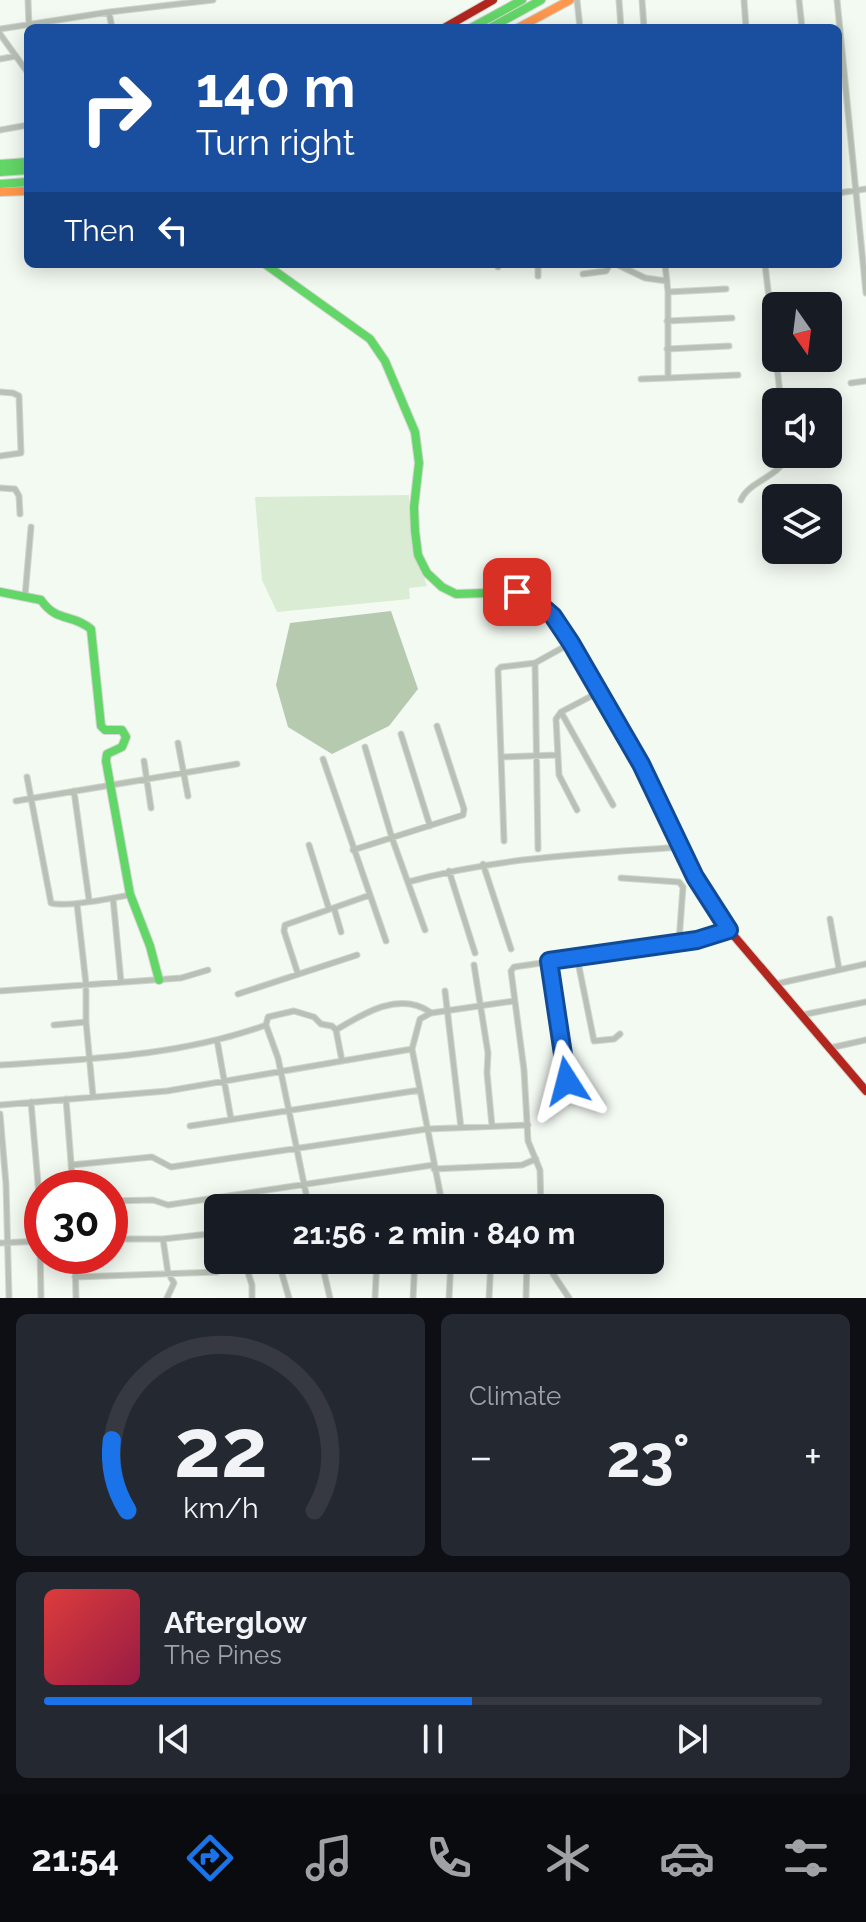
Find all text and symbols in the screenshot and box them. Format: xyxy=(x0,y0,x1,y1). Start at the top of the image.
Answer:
text: 140 m xyxy=(196,54,356,120)
icon: right xyxy=(64,56,168,160)
text: Turn right xyxy=(196,121,355,163)
icon: left xyxy=(151,208,195,252)
text: Then xyxy=(64,213,135,248)
north arrow xyxy=(762,292,842,372)
map controls xyxy=(762,292,842,564)
button: sound xyxy=(762,388,842,468)
button: layers xyxy=(762,484,842,564)
pin xyxy=(483,558,551,626)
icon: arrive xyxy=(495,570,539,614)
position arrow xyxy=(525,1039,609,1123)
speed limit sign: 30 xyxy=(24,1170,128,1274)
text: 21:56 · 2 min · 840 m xyxy=(293,1216,575,1251)
text: Climate xyxy=(469,1381,561,1411)
text: 22 xyxy=(174,1399,267,1496)
text: 23° xyxy=(606,1421,690,1491)
text: − xyxy=(469,1431,493,1482)
text: + xyxy=(804,1431,822,1482)
text: km/h xyxy=(183,1491,258,1525)
text: Afterglow xyxy=(164,1605,307,1640)
text: The Pines xyxy=(164,1640,282,1670)
icon: previous xyxy=(152,1717,196,1761)
icon: pause xyxy=(411,1717,455,1761)
icon: next xyxy=(670,1717,714,1761)
icon: directions xyxy=(182,1830,238,1886)
icon: music xyxy=(301,1830,357,1886)
icon: phone xyxy=(421,1830,477,1886)
icon: climate xyxy=(540,1830,596,1886)
icon: car xyxy=(659,1830,715,1886)
icon: filters xyxy=(778,1830,834,1886)
text: 21:54 xyxy=(32,1837,119,1879)

